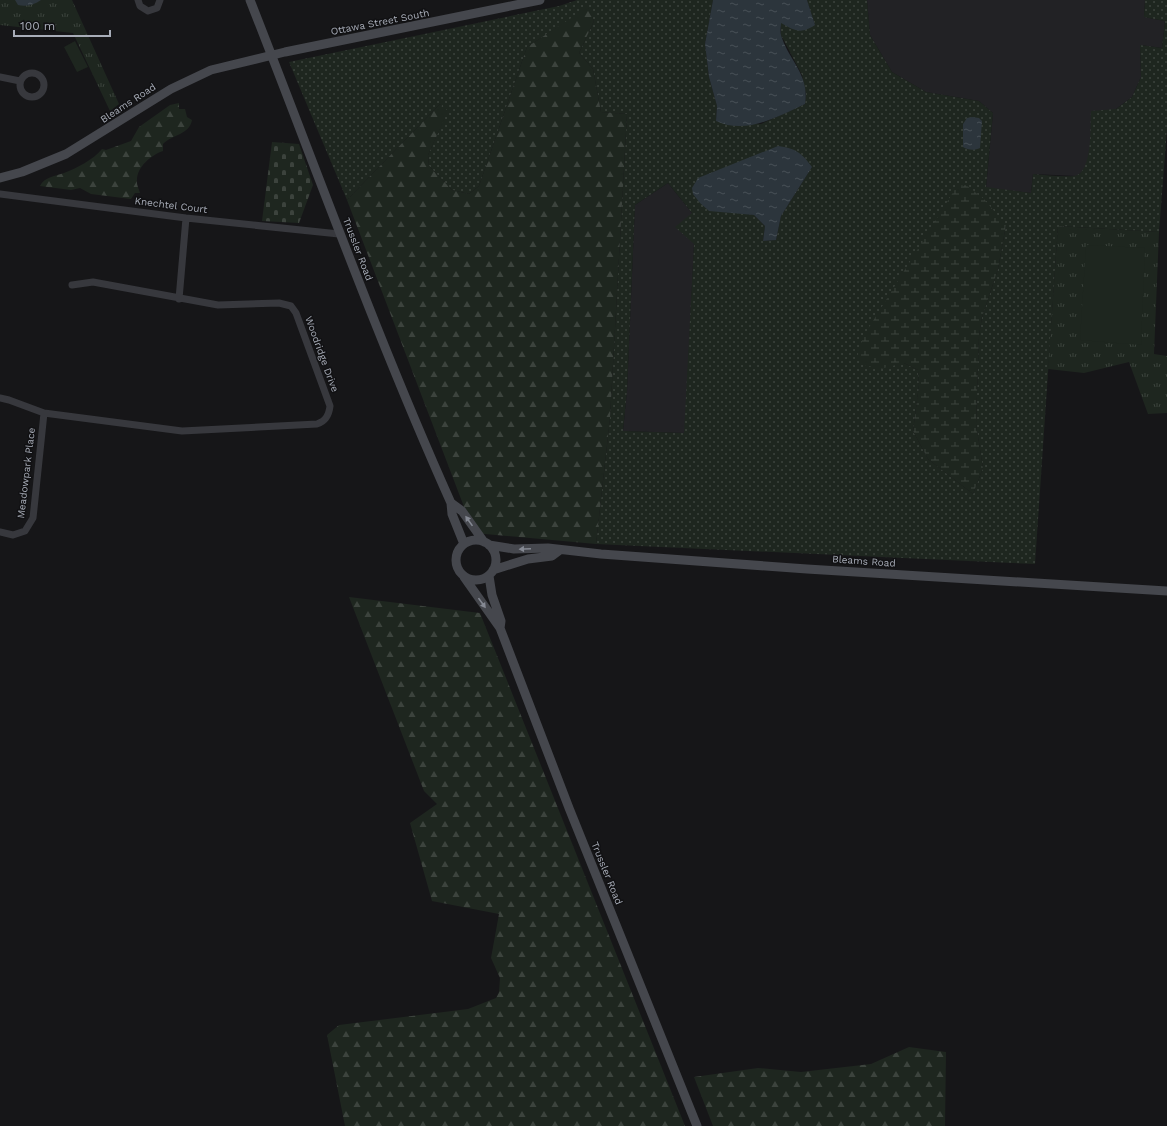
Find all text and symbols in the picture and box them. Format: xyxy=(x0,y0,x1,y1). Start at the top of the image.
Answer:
street label: Ottawa Street South xyxy=(330,7,430,37)
scale bar xyxy=(14,12,110,38)
text: 100 m xyxy=(20,19,55,33)
street label: Bleams Road xyxy=(98,81,158,125)
street label: Knechtel Court xyxy=(134,195,209,215)
street label: Trussler Road xyxy=(341,216,375,282)
street label: Woodridge Drive xyxy=(303,315,341,394)
street label: Meadowpark Place xyxy=(15,427,37,519)
one-way arrow xyxy=(465,515,473,526)
one-way arrow xyxy=(519,545,531,552)
street label: Bleams Road xyxy=(832,553,896,569)
one-way arrow xyxy=(478,597,487,608)
street label: Trussler Road xyxy=(589,840,625,906)

